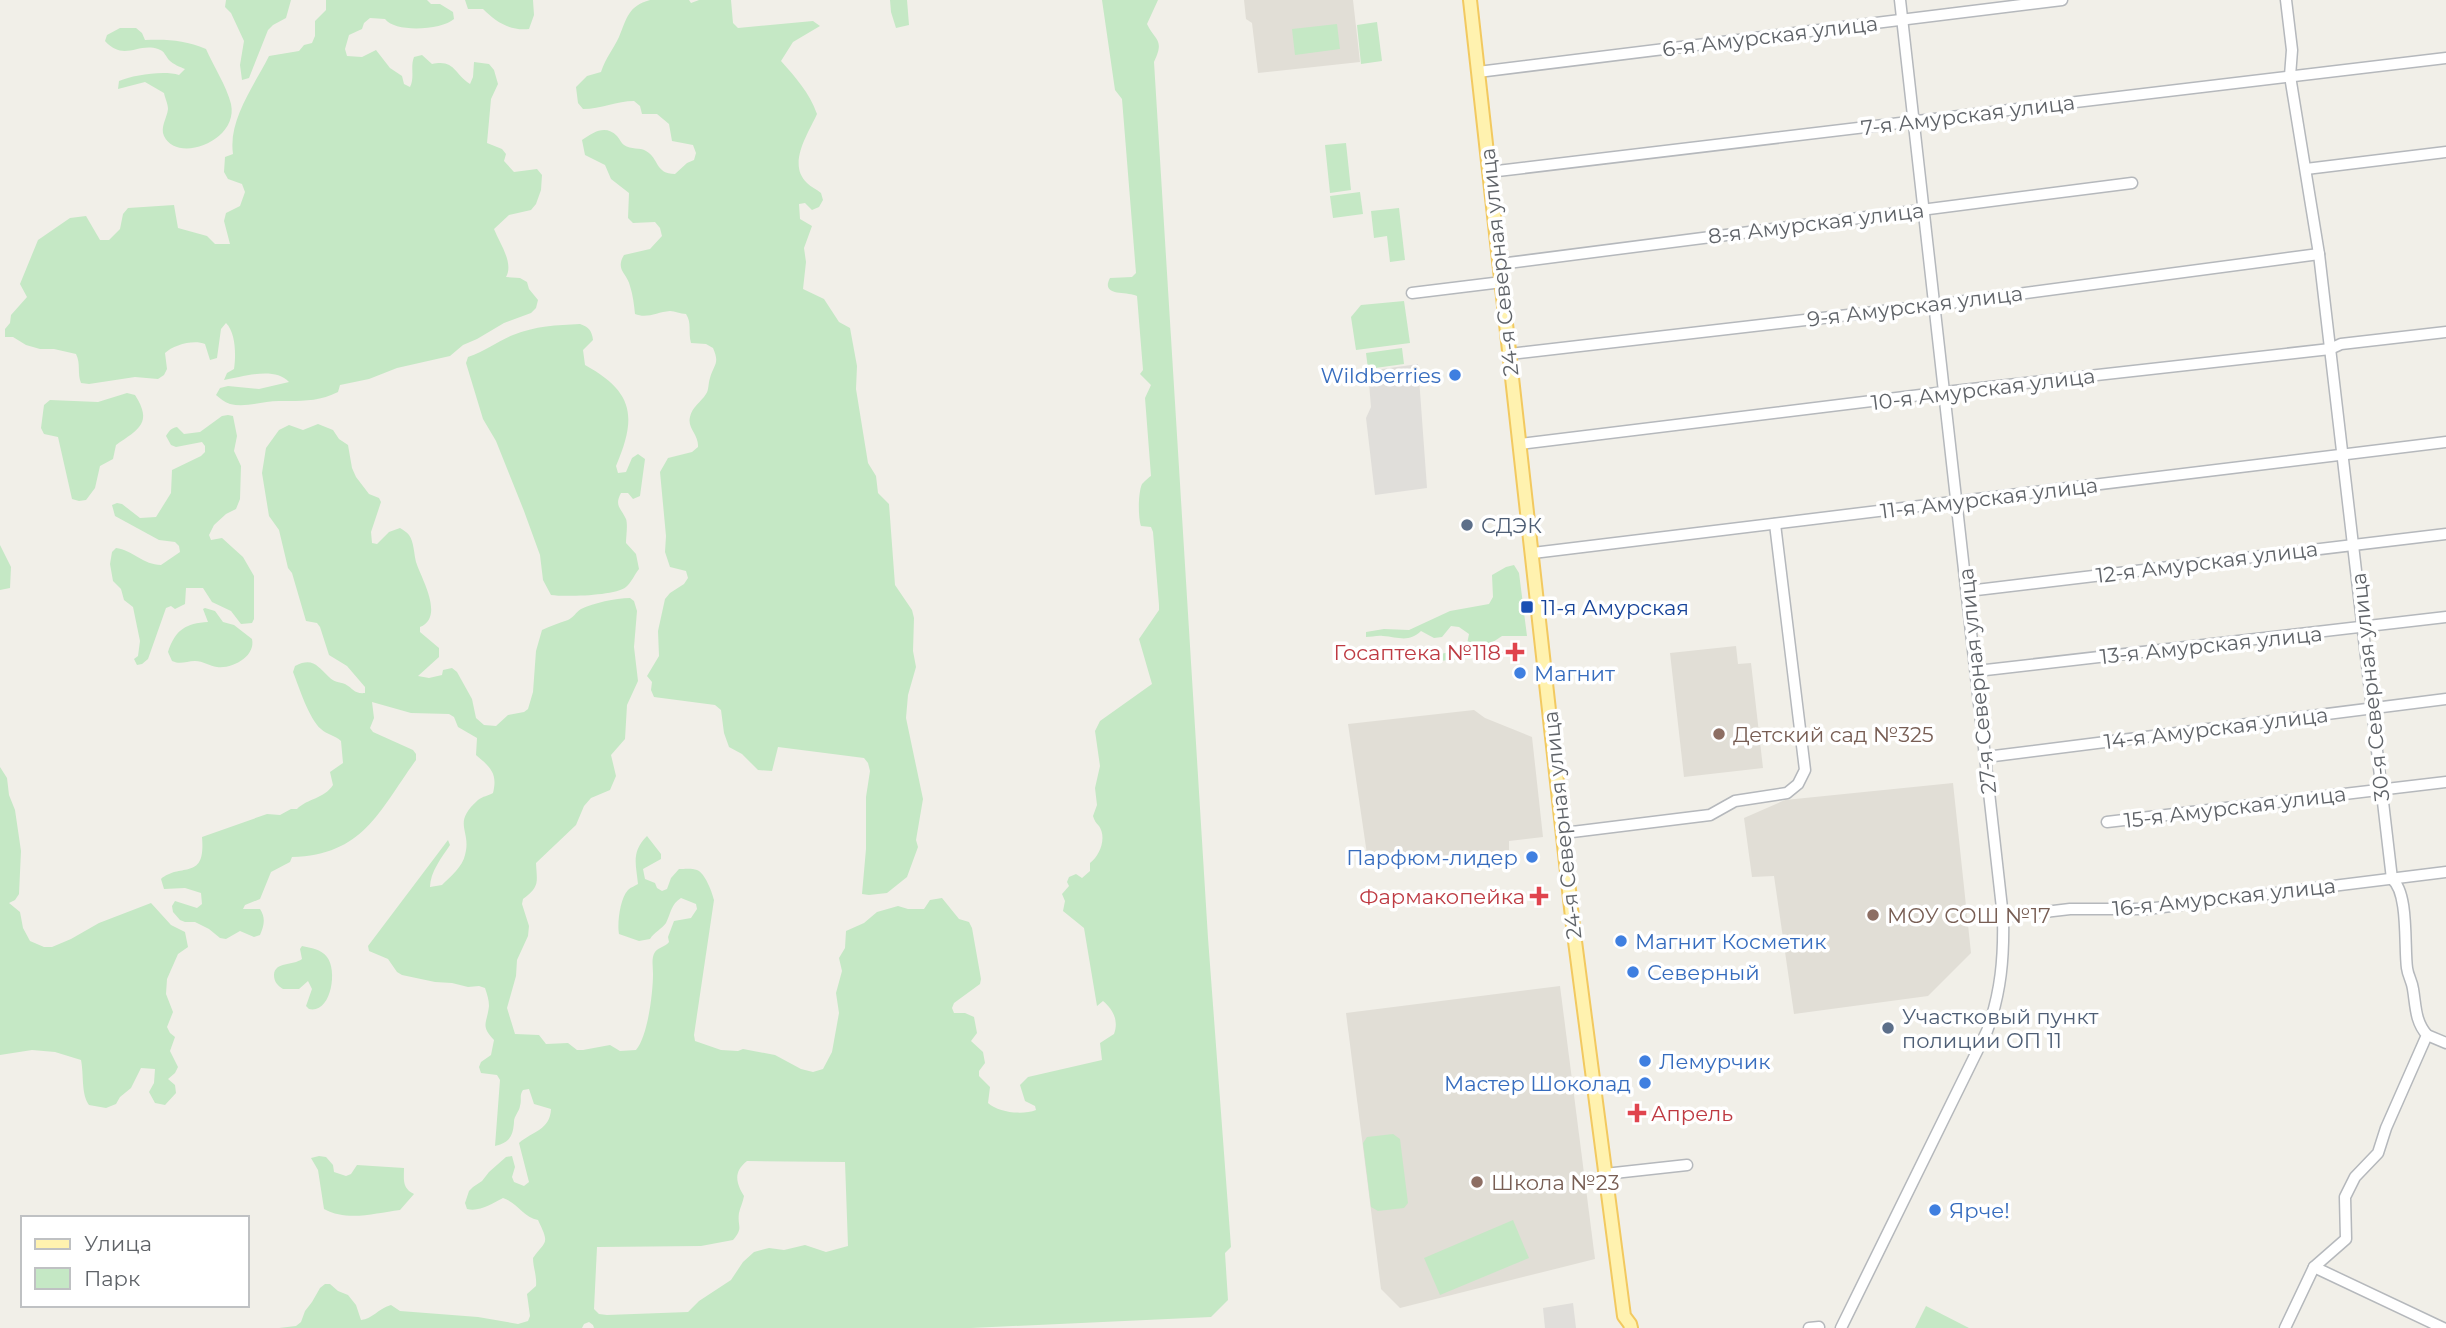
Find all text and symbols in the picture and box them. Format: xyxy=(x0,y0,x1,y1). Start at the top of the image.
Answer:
street label: 6-я Амурская улица xyxy=(1661,10,1879,62)
street label: 7-я Амурская улица xyxy=(1860,89,2076,141)
street label: 24-я Северная улица xyxy=(1475,147,1523,377)
street label: 8-я Амурская улица xyxy=(1707,197,1925,249)
street label: 9-я Амурская улица xyxy=(1806,280,2024,332)
place label: Wildberries xyxy=(1320,363,1441,388)
street label: 10-я Амурская улица xyxy=(1870,363,2096,415)
marker: Wildberries xyxy=(1447,367,1463,383)
street label: 11-я Амурская улица xyxy=(1879,472,2099,524)
place label: СДЭК xyxy=(1481,513,1542,538)
marker: СДЭК xyxy=(1459,517,1475,533)
street label: 12-я Амурская улица xyxy=(2095,536,2319,588)
street label: 27-я Северная улица xyxy=(1953,567,2001,795)
street label: 30-я Северная улица xyxy=(2346,572,2394,802)
place label: 11-я Амурская xyxy=(1541,595,1689,620)
marker: 11-я Амурская xyxy=(1519,599,1535,615)
street label: 13-я Амурская улица xyxy=(2099,621,2323,669)
place label: Госаптека №118 xyxy=(1333,640,1501,665)
marker: Госаптека №118 xyxy=(1507,644,1523,660)
place label: Магнит xyxy=(1534,661,1615,686)
marker: Магнит xyxy=(1512,665,1528,681)
street label: 14-я Амурская улица xyxy=(2102,702,2330,754)
street label: 24-я Северная улица xyxy=(1538,710,1586,940)
place label: Детский сад №325 xyxy=(1733,722,1934,747)
marker: Детский сад №325 xyxy=(1711,726,1727,742)
street label: 15-я Амурская улица xyxy=(2123,781,2347,833)
place label: Парфюм-лидер xyxy=(1346,845,1518,870)
marker: Парфюм-лидер xyxy=(1524,849,1540,865)
street label: 16-я Амурская улица xyxy=(2111,873,2337,921)
place label: Фармакопейка xyxy=(1359,884,1525,909)
marker: Фармакопейка xyxy=(1531,888,1547,904)
place label: МОУ СОШ №17 xyxy=(1887,903,2051,928)
marker: МОУ СОШ №17 xyxy=(1865,907,1881,923)
place label: Магнит Косметик xyxy=(1635,929,1826,954)
marker: Магнит Косметик xyxy=(1613,933,1629,949)
place label: Северный xyxy=(1647,960,1760,985)
marker: Северный xyxy=(1625,964,1641,980)
place label: Участковый пункт полиции ОП 11 xyxy=(1902,1004,2098,1053)
marker: Участковый пункт полиции ОП 11 xyxy=(1880,1020,1896,1036)
place label: Лемурчик xyxy=(1659,1049,1770,1074)
marker: Лемурчик xyxy=(1637,1053,1653,1069)
place label: Мастер Шоколад xyxy=(1444,1071,1631,1096)
marker: Мастер Шоколад xyxy=(1637,1075,1653,1091)
place label: Апрель xyxy=(1651,1101,1733,1126)
marker: Апрель xyxy=(1629,1105,1645,1121)
place label: Школа №23 xyxy=(1491,1170,1620,1195)
marker: Школа №23 xyxy=(1469,1174,1485,1190)
place label: Ярче! xyxy=(1949,1198,2010,1223)
marker: Ярче! xyxy=(1927,1202,1943,1218)
legend xyxy=(21,1216,248,1307)
text: Улица xyxy=(84,1231,152,1256)
text: Парк xyxy=(84,1266,140,1291)

